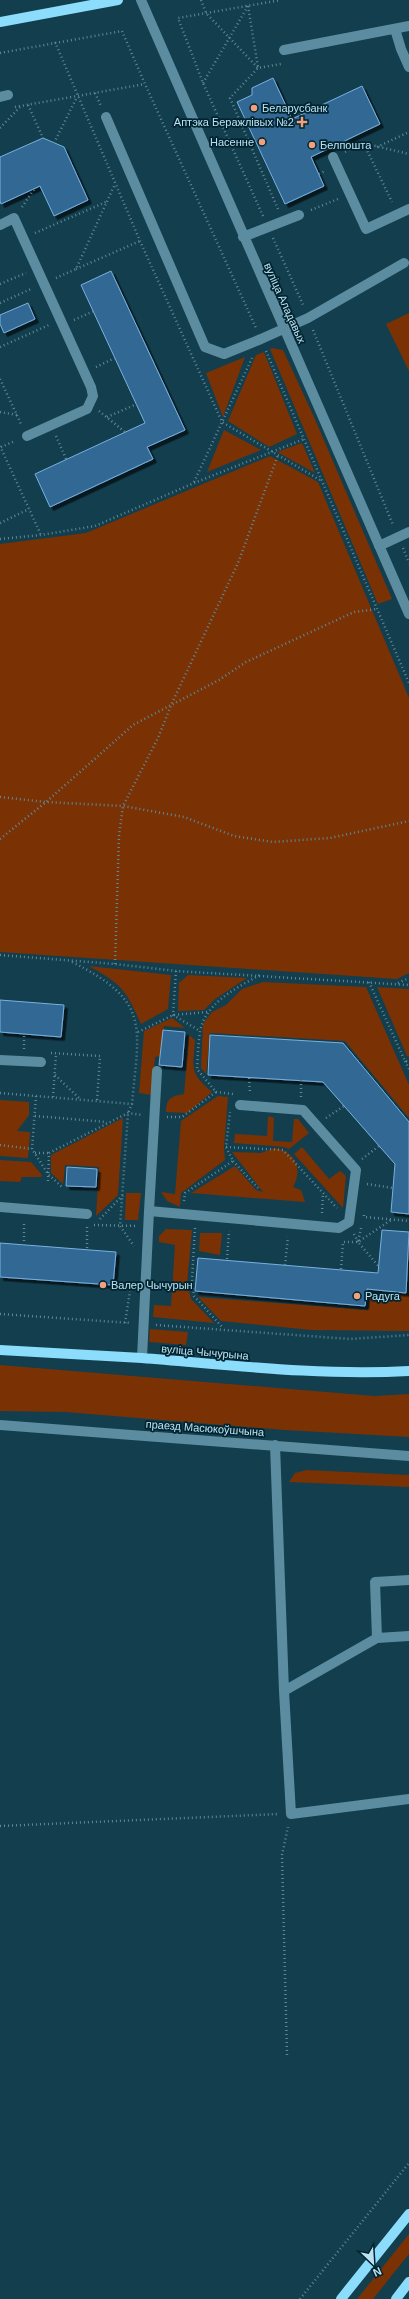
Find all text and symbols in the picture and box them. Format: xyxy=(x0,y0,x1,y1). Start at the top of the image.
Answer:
place label: Беларусбанк xyxy=(262,102,328,114)
marker: Беларусбанк xyxy=(249,103,259,113)
place label: Аптэка Беражлівых №2 xyxy=(174,116,294,128)
marker: Аптэка Беражлівых №2 xyxy=(297,117,307,127)
place label: Насенне xyxy=(210,136,254,148)
marker: Насенне xyxy=(257,137,267,147)
place label: Белпошта xyxy=(320,139,372,151)
marker: Белпошта xyxy=(307,140,317,150)
street label: вуліца Аладавых xyxy=(262,261,308,346)
place label: Валер Чычурын xyxy=(111,1279,193,1291)
marker: Валер Чычурын xyxy=(98,1280,108,1290)
place label: Радуга xyxy=(365,1290,401,1302)
marker: Радуга xyxy=(352,1291,362,1301)
street label: вуліца Чычурына xyxy=(161,1342,250,1362)
street label: праезд Масюкоўшчына xyxy=(145,1418,266,1438)
north arrow xyxy=(353,2243,393,2283)
text: N xyxy=(371,2265,383,2279)

